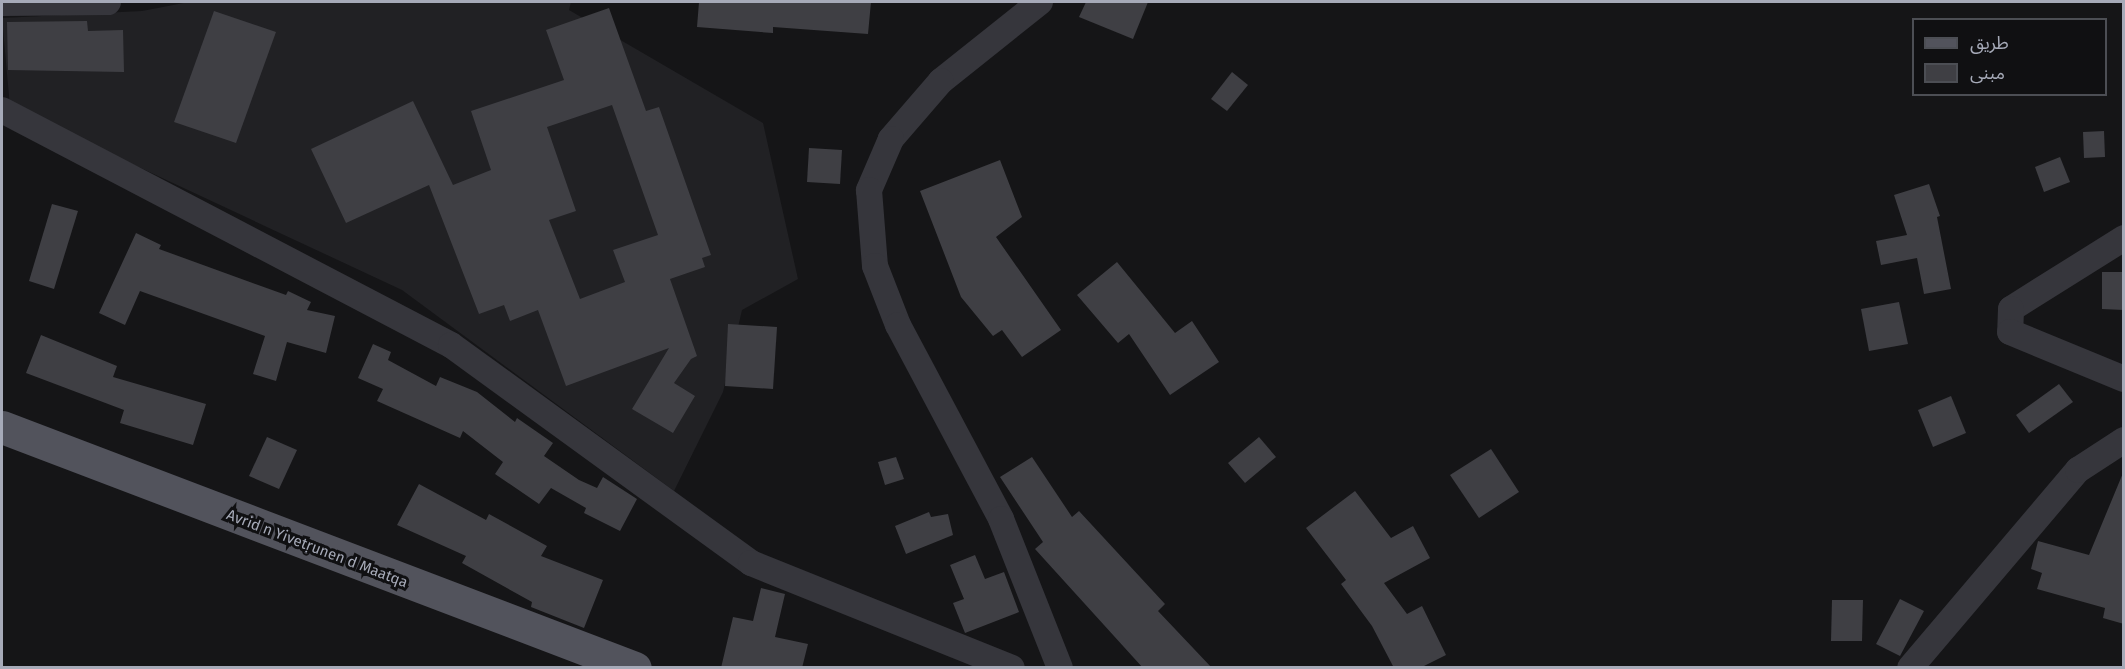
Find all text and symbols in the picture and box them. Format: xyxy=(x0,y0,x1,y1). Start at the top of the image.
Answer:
legend xyxy=(1912,18,2107,96)
text: طريق xyxy=(1970,32,2009,54)
text: مبنى xyxy=(1970,62,2005,84)
street label: Avrid n Yivetṛunen d Maatqa xyxy=(224,506,410,592)

